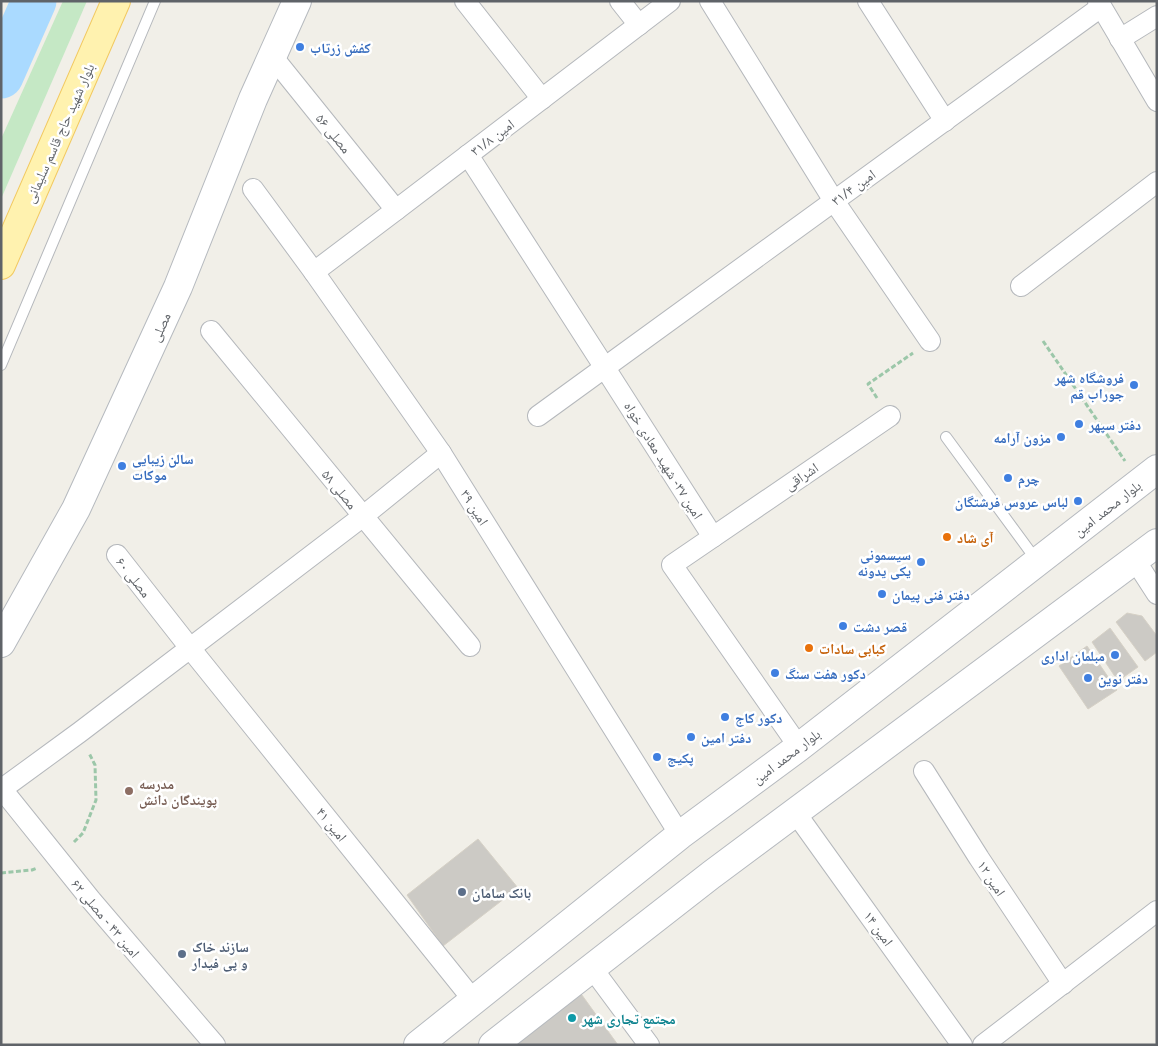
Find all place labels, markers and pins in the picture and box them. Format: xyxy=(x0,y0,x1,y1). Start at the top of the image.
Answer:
place label: کفش زرتاب xyxy=(310,38,371,57)
marker: کفش زرتاب xyxy=(294,41,306,53)
place label: فروشگاه شهر جوراب قم xyxy=(1054,368,1124,404)
marker: فروشگاه شهر جوراب قم xyxy=(1128,379,1140,391)
place label: دفتر سپهر xyxy=(1088,415,1141,434)
marker: دفتر سپهر xyxy=(1073,418,1085,430)
place label: مزون آرامه xyxy=(993,428,1051,447)
marker: مزون آرامه xyxy=(1055,431,1067,443)
place label: سالن زیبایی موکات xyxy=(132,449,194,484)
marker: سالن زیبایی موکات xyxy=(116,460,128,472)
place label: چرم xyxy=(1018,469,1040,489)
marker: چرم xyxy=(1002,472,1014,484)
place label: لباس عروس فرشتگان xyxy=(955,492,1068,511)
marker: لباس عروس فرشتگان xyxy=(1072,495,1084,507)
place label: آی شاد xyxy=(957,528,994,547)
marker: آی شاد xyxy=(941,531,953,543)
place label: سیسمونی یکی یدونه xyxy=(857,545,911,580)
marker: سیسمونی یکی یدونه xyxy=(915,556,927,568)
place label: دفتر فنی پیمان xyxy=(892,585,970,604)
marker: دفتر فنی پیمان xyxy=(876,588,888,600)
place label: قصر دشت xyxy=(853,617,907,636)
marker: قصر دشت xyxy=(837,620,849,632)
place label: کبابی سادات xyxy=(819,639,886,658)
marker: کبابی سادات xyxy=(803,642,815,654)
place label: مبلمان اداری xyxy=(1041,646,1105,665)
marker: مبلمان اداری xyxy=(1109,649,1121,661)
place label: دکور هفت سنگ xyxy=(785,664,866,683)
marker: دکور هفت سنگ xyxy=(769,667,781,679)
place label: دفتر نوین xyxy=(1098,669,1148,688)
marker: دفتر نوین xyxy=(1082,672,1094,684)
place label: دکور کاج xyxy=(735,708,782,727)
marker: دکور کاج xyxy=(719,711,731,723)
place label: دفتر امین xyxy=(701,728,751,747)
marker: دفتر امین xyxy=(685,731,697,743)
place label: پکیج xyxy=(667,748,694,767)
marker: پکیج xyxy=(651,751,663,763)
place label: مدرسه پویندگان دانش xyxy=(139,774,217,809)
marker: مدرسه پویندگان دانش xyxy=(123,785,135,797)
place label: بانک سامان xyxy=(472,883,531,902)
marker: بانک سامان xyxy=(456,886,468,898)
place label: سازند خاک و پی فیدار xyxy=(191,937,249,972)
marker: سازند خاک و پی فیدار xyxy=(176,948,188,960)
place label: مجتمع تجاری شهر xyxy=(581,1009,676,1029)
marker: مجتمع تجاری شهر xyxy=(566,1012,578,1024)

